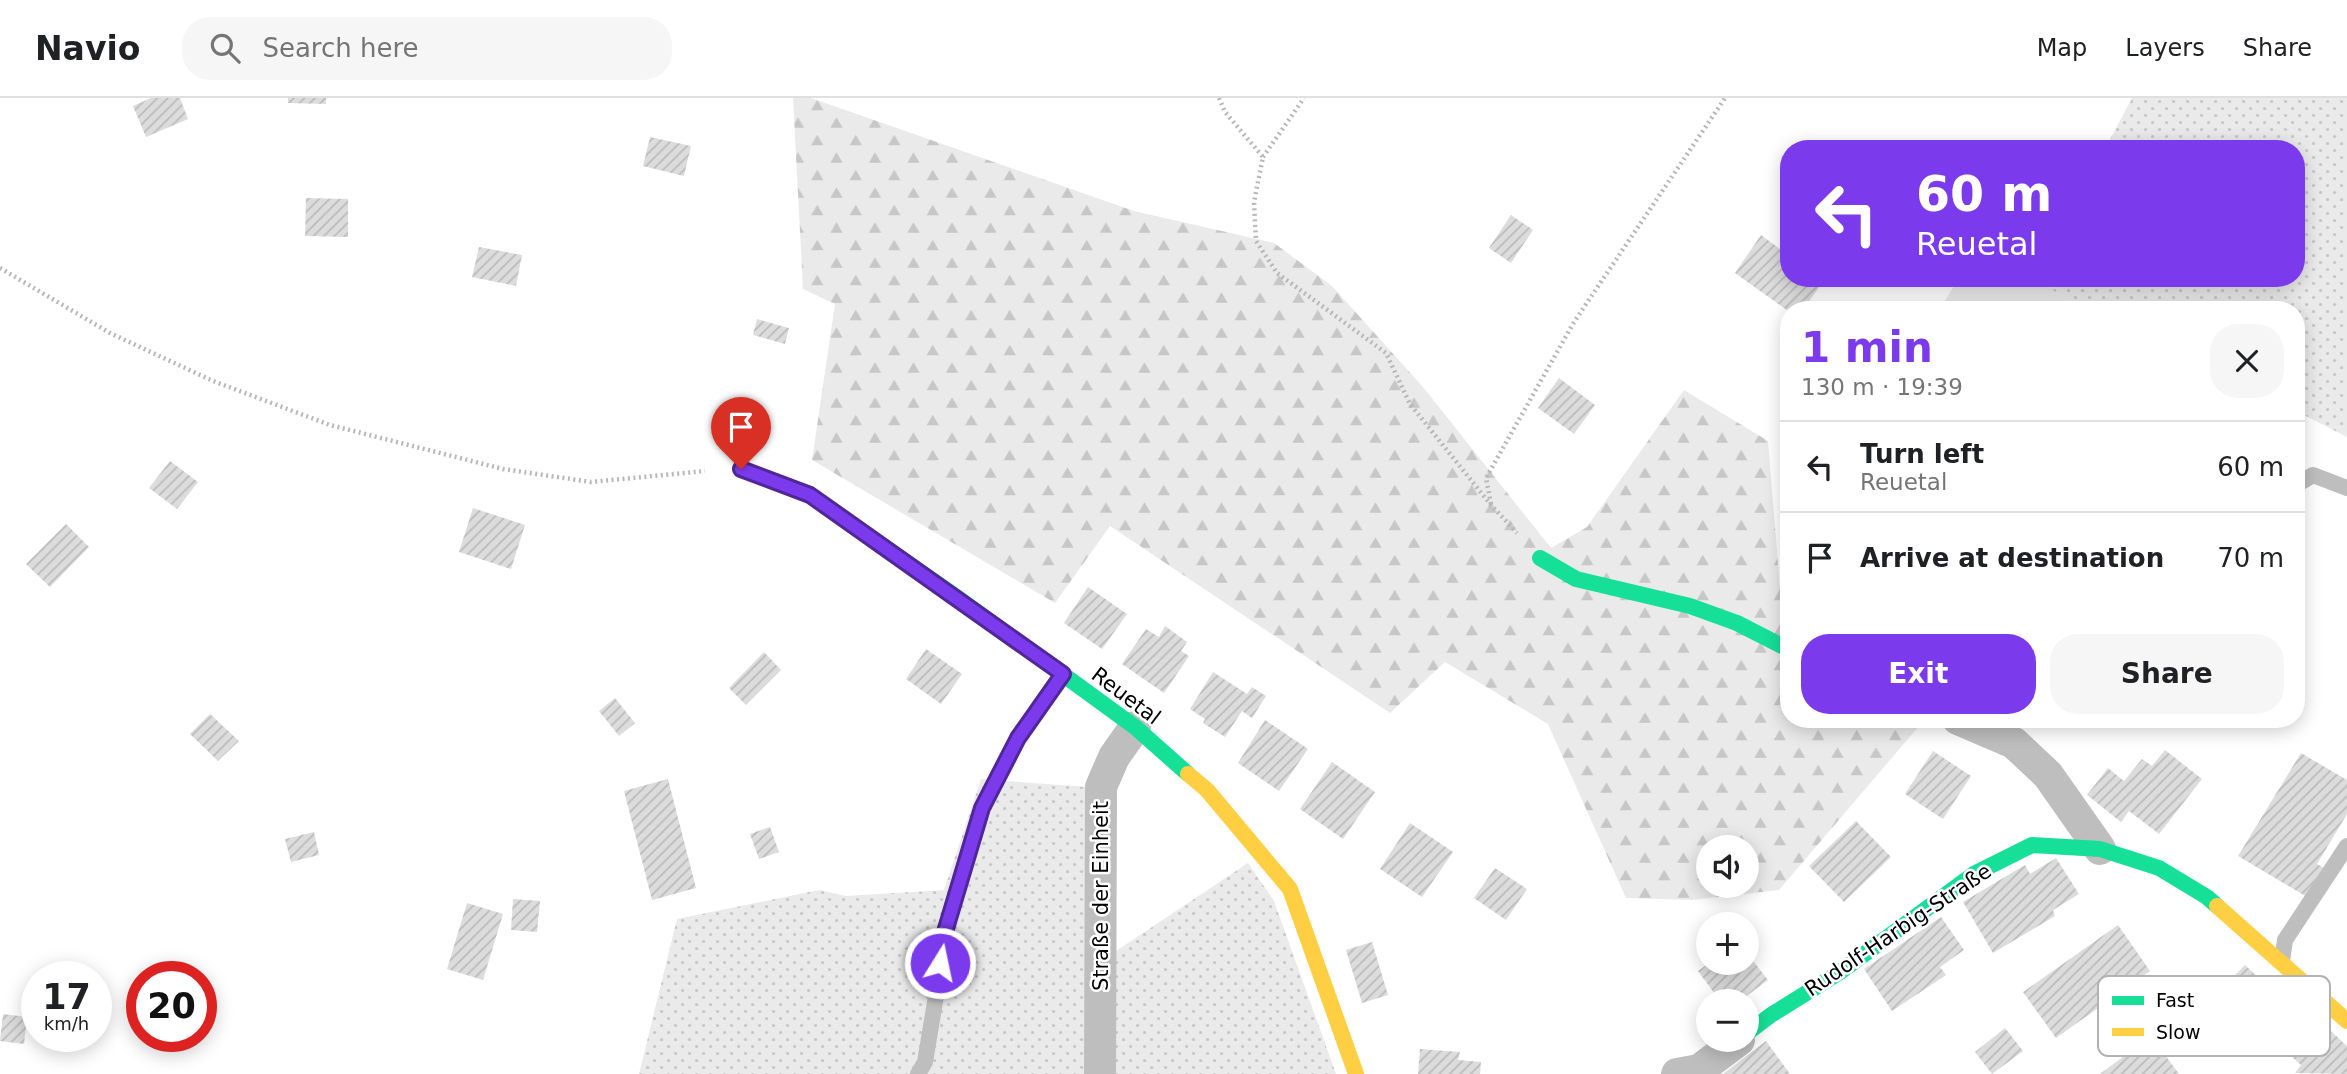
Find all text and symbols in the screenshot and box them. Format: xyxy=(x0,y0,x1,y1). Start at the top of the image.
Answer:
search box xyxy=(182,17,672,80)
text: Navio xyxy=(35,29,140,68)
icon: search xyxy=(206,29,244,67)
text: Search here xyxy=(262,33,419,63)
text: Map xyxy=(2037,34,2087,62)
text: Layers xyxy=(2125,34,2205,62)
text: Share xyxy=(2243,34,2312,62)
text: 60 m xyxy=(1916,166,2052,223)
icon: left xyxy=(1801,168,1892,259)
text: Reuetal xyxy=(1916,225,2038,263)
text: 1 min xyxy=(1801,323,1933,372)
button: close xyxy=(2210,324,2284,398)
text: 130 m · 19:39 xyxy=(1801,374,1963,400)
pin xyxy=(711,397,771,469)
icon: arrive xyxy=(722,408,760,446)
text: Turn left xyxy=(1860,439,1984,469)
icon: left xyxy=(1801,448,1839,486)
text: 60 m xyxy=(2217,452,2284,482)
text: Reuetal xyxy=(1860,469,1947,495)
icon: arrive xyxy=(1801,539,1839,577)
text: Arrive at destination xyxy=(1860,543,2164,573)
text: 70 m xyxy=(2217,543,2284,573)
button: Exit xyxy=(1801,634,2036,714)
button: Share xyxy=(2050,634,2284,714)
street label: Reuetal xyxy=(1087,662,1165,730)
street label: Straße der Einheit xyxy=(1089,801,1113,991)
map controls xyxy=(1696,835,1759,1052)
button: sound xyxy=(1696,835,1759,898)
street label: Rudolf-Harbig-Straße xyxy=(1800,859,1996,1001)
button: + xyxy=(1696,912,1759,975)
position arrow xyxy=(903,926,977,1000)
speed limit sign: 20 xyxy=(126,961,217,1052)
legend xyxy=(2098,976,2330,1056)
text: 17 xyxy=(42,977,91,1017)
button: − xyxy=(1696,989,1759,1052)
text: Fast xyxy=(2156,989,2194,1011)
text: km/h xyxy=(44,1013,89,1034)
text: Slow xyxy=(2156,1021,2201,1043)

